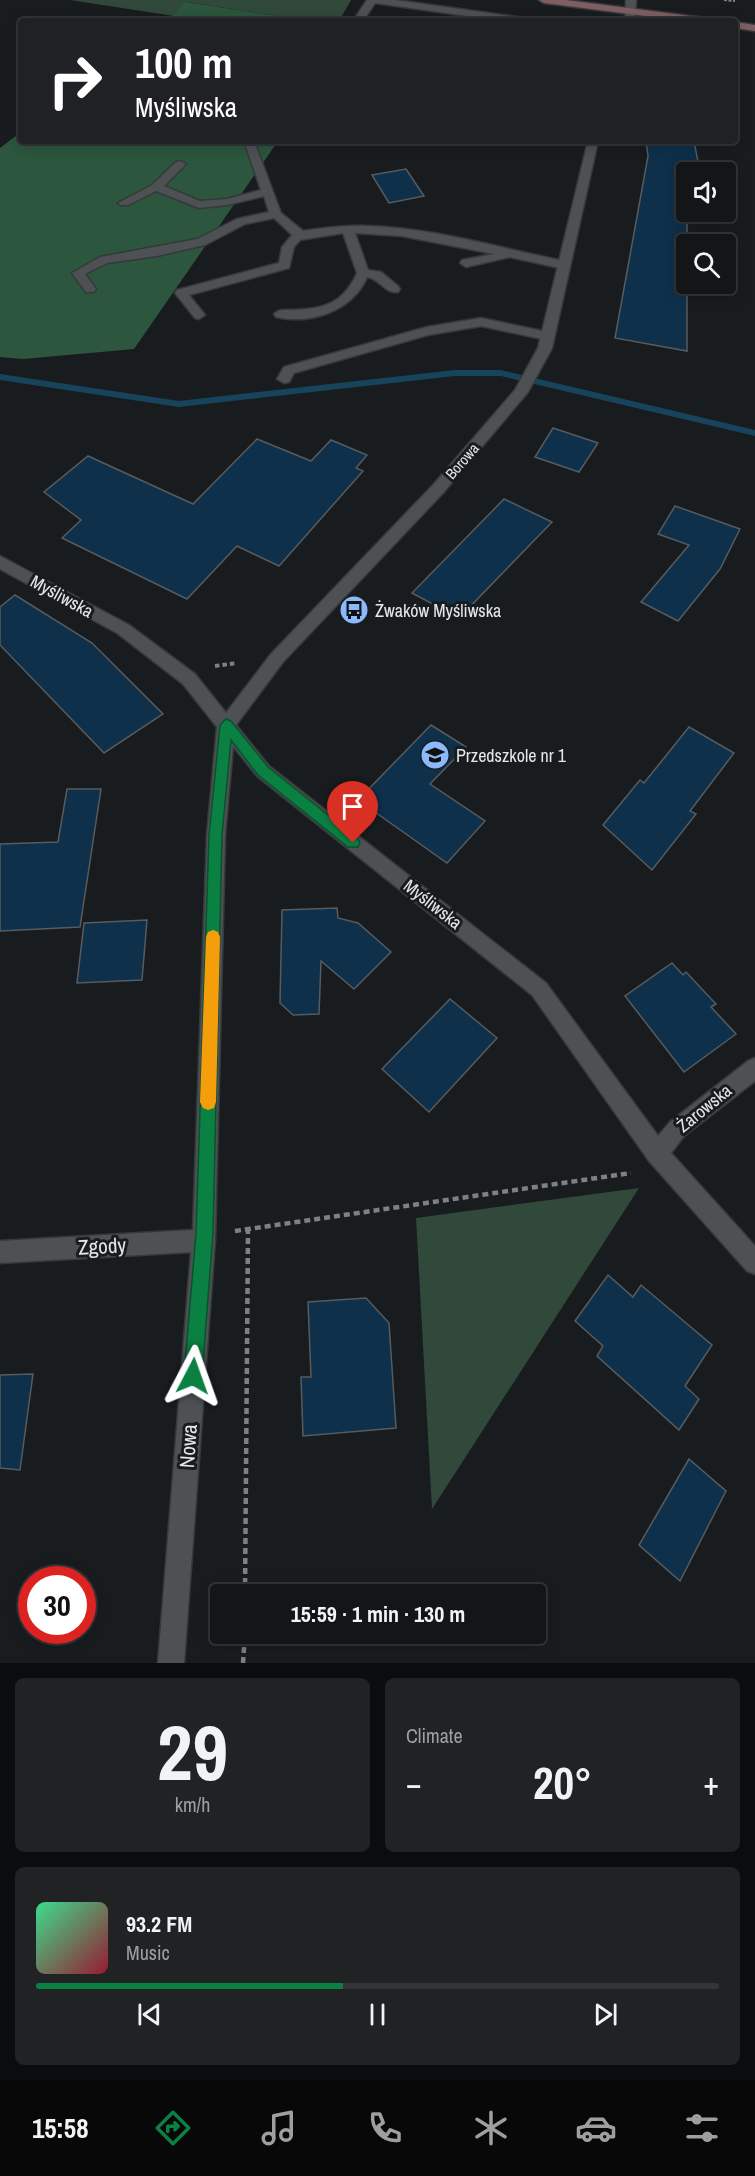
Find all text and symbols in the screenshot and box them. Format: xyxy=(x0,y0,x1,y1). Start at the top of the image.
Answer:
text: 100 m xyxy=(135,35,233,91)
icon: right xyxy=(36,42,114,120)
text: Myśliwska xyxy=(135,89,237,125)
map controls xyxy=(676,162,736,294)
button: sound xyxy=(676,162,736,222)
button: search xyxy=(676,234,736,294)
street label: Borowa xyxy=(440,438,484,484)
street label: Myśliwska xyxy=(26,569,98,623)
bus stop icon: Żwaków Myśliwska xyxy=(338,594,370,626)
place label: Żwaków Myśliwska xyxy=(375,598,501,623)
school or university icon: Przedszkole nr 1 xyxy=(419,739,451,771)
place label: Przedszkole nr 1 xyxy=(456,743,567,768)
pin xyxy=(327,781,378,843)
icon: arrive xyxy=(336,790,369,823)
street label: Myśliwska xyxy=(398,873,468,935)
street label: Żarowska xyxy=(671,1078,737,1138)
street label: Zgody xyxy=(77,1230,127,1262)
position arrow xyxy=(161,1344,225,1408)
street label: Nowa xyxy=(172,1423,204,1469)
speed limit sign: 30 xyxy=(18,1566,96,1644)
text: 15:59 · 1 min · 130 m xyxy=(291,1599,465,1629)
text: 29 xyxy=(157,1699,228,1804)
text: Climate xyxy=(406,1722,463,1749)
text: 20° xyxy=(533,1752,592,1813)
text: − xyxy=(406,1761,422,1805)
text: + xyxy=(703,1761,719,1805)
text: km/h xyxy=(175,1791,210,1818)
text: 93.2 FM xyxy=(126,1909,192,1939)
text: Music xyxy=(126,1939,170,1966)
icon: previous xyxy=(133,1998,166,2031)
icon: pause xyxy=(361,1998,394,2031)
icon: next xyxy=(589,1998,622,2031)
icon: directions xyxy=(152,2107,194,2149)
icon: music xyxy=(258,2107,300,2149)
icon: phone xyxy=(364,2107,406,2149)
icon: climate xyxy=(470,2107,512,2149)
icon: car xyxy=(575,2107,617,2149)
icon: filters xyxy=(681,2107,723,2149)
text: 15:58 xyxy=(32,2110,89,2146)

